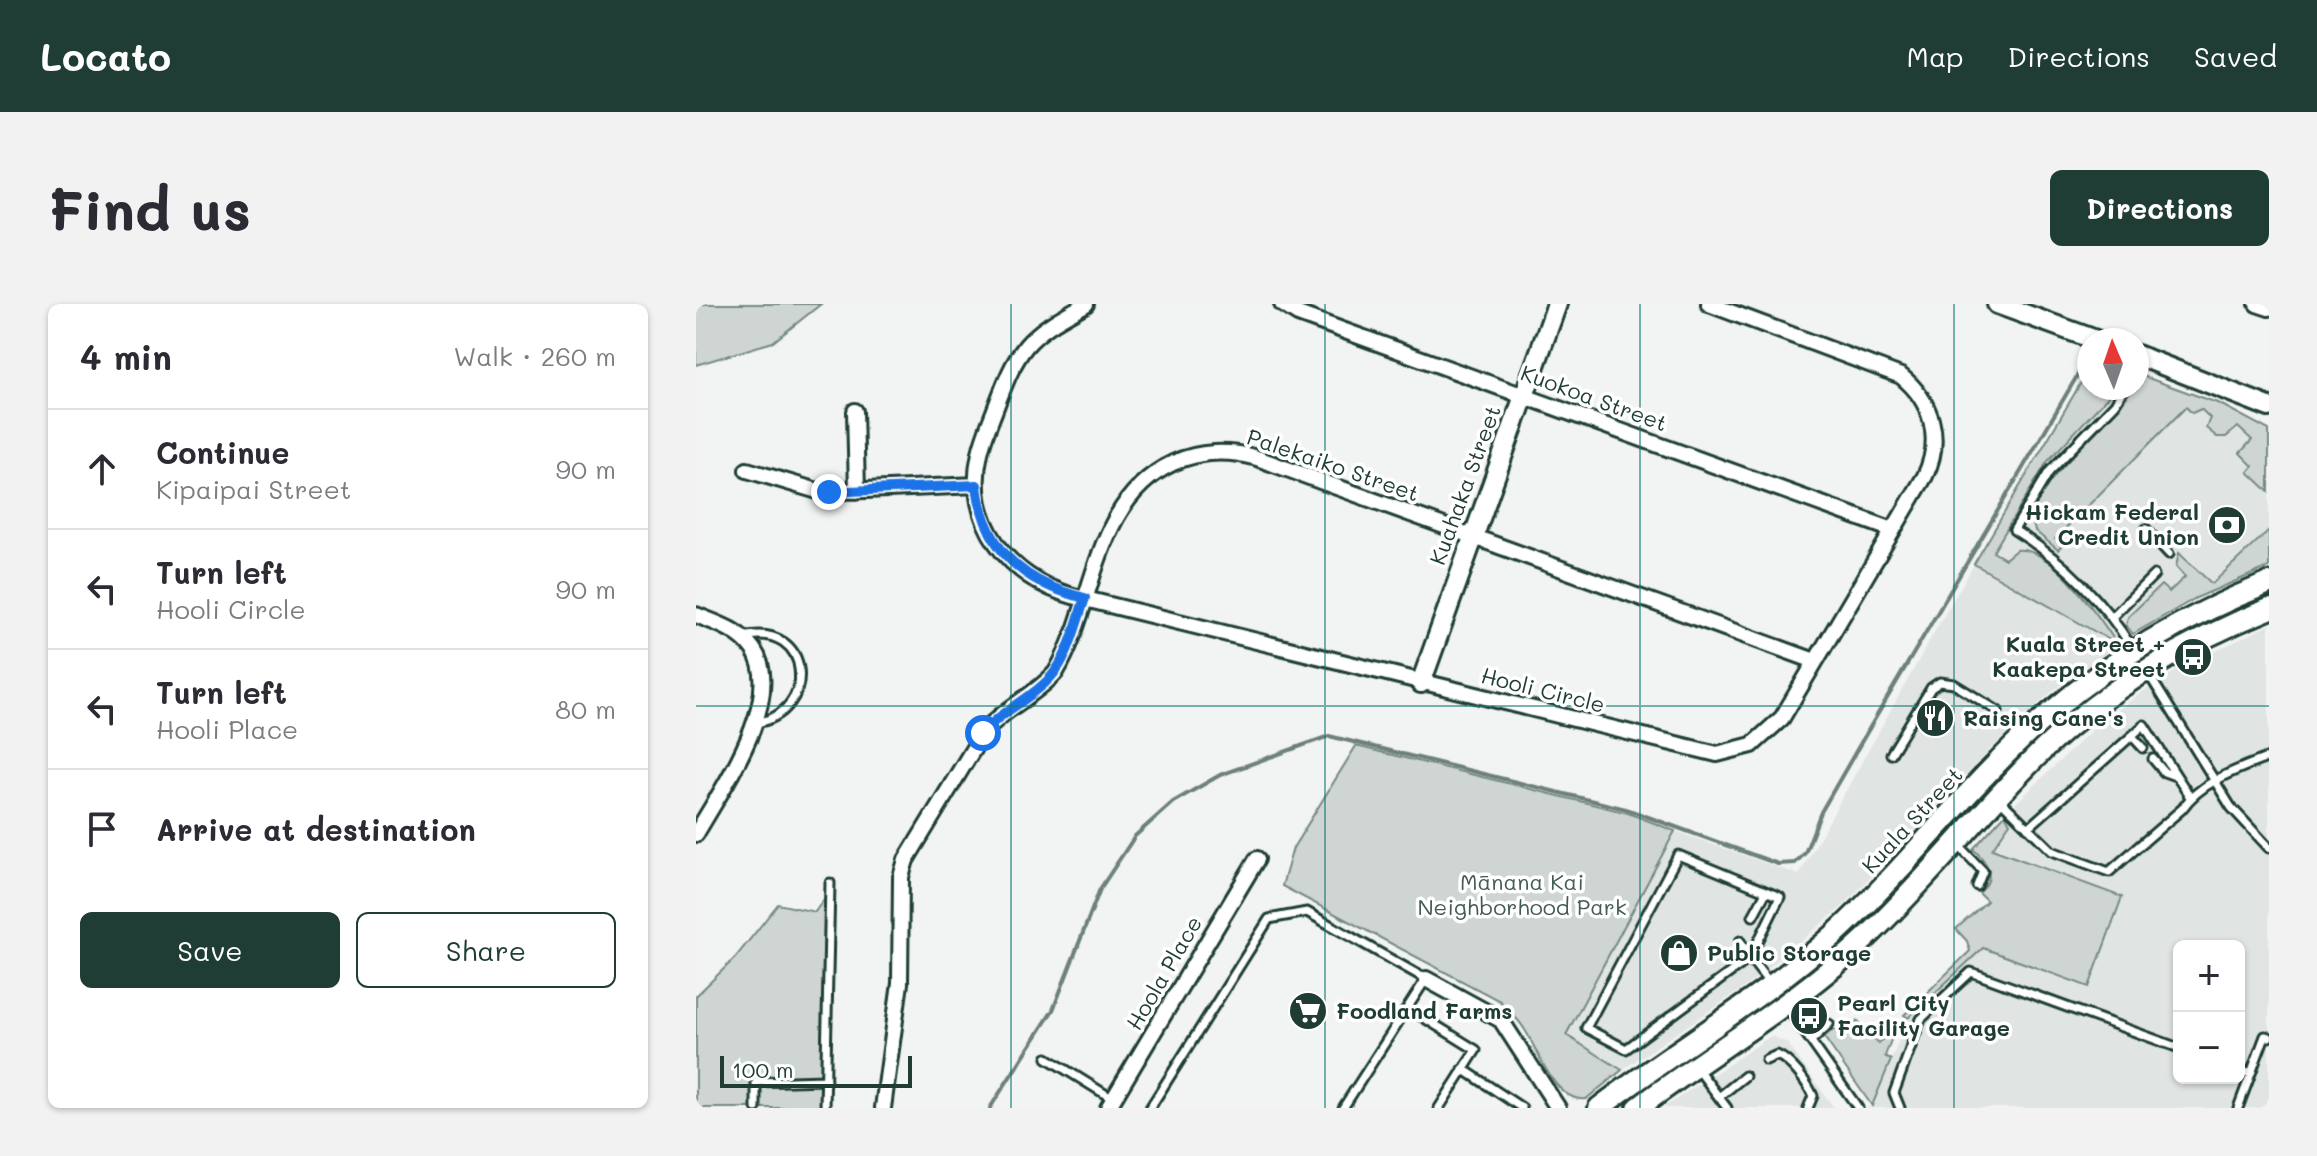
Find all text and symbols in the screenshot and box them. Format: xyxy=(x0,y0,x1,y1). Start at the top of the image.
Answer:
text: Locato xyxy=(40,31,171,81)
text: Map xyxy=(1907,38,1964,74)
text: Directions xyxy=(2008,38,2150,74)
text: Saved xyxy=(2194,38,2277,74)
button: Directions xyxy=(2050,170,2269,246)
text: Find us xyxy=(48,172,251,245)
north arrow xyxy=(2077,328,2149,400)
text: 4 min xyxy=(80,334,172,379)
text: Walk · 260 m xyxy=(453,339,616,373)
street label: Kuokoa Street xyxy=(1517,358,1671,437)
street label: Kuahaka Street xyxy=(1422,401,1507,569)
street label: Palekaiko Street xyxy=(1243,421,1423,508)
text: Continue xyxy=(156,432,289,472)
icon: ahead xyxy=(80,447,124,491)
text: 90 m xyxy=(556,452,616,486)
text: Kipaipai Street xyxy=(156,472,351,506)
route end xyxy=(811,474,847,510)
place label: Hickam Federal Credit Union xyxy=(2025,497,2199,551)
bank icon: Hickam Federal Credit Union xyxy=(2206,504,2248,546)
text: Turn left xyxy=(156,552,287,592)
icon: left xyxy=(80,567,124,611)
text: 90 m xyxy=(556,572,616,606)
text: Hooli Circle xyxy=(156,592,306,626)
place label: Kuala Street + Kaakepa Street xyxy=(1992,629,2165,683)
bus stop icon: Kuala Street + Kaakepa Street xyxy=(2172,636,2214,678)
street label: Hooli Circle xyxy=(1478,660,1608,719)
text: Turn left xyxy=(156,672,287,712)
icon: left xyxy=(80,687,124,731)
text: 80 m xyxy=(555,692,616,726)
restaurant icon: Raising Cane's xyxy=(1914,697,1956,739)
place label: Raising Cane's xyxy=(1963,703,2124,732)
text: Hooli Place xyxy=(156,712,298,746)
route start xyxy=(965,715,1001,751)
street label: Kuala Street xyxy=(1855,760,1968,879)
icon: arrive xyxy=(80,807,124,851)
text: Arrive at destination xyxy=(156,809,476,849)
park label: Mānana Kai Neighborhood Park xyxy=(1417,867,1627,921)
street label: Hoola Place xyxy=(1119,910,1208,1035)
button: Save xyxy=(80,912,340,988)
button: Share xyxy=(356,912,616,988)
shop icon: Public Storage xyxy=(1658,932,1700,974)
place label: Public Storage xyxy=(1707,938,1871,967)
map controls xyxy=(2173,940,2245,1084)
button: + xyxy=(2173,940,2245,1012)
place label: Pearl City Facility Garage xyxy=(1837,988,2010,1042)
supermarket icon: Foodland Farms xyxy=(1287,990,1329,1032)
bus stop icon: Pearl City Facility Garage xyxy=(1788,995,1830,1037)
place label: Foodland Farms xyxy=(1336,996,1512,1025)
button: − xyxy=(2173,1012,2245,1084)
scale bar xyxy=(720,1052,912,1088)
text: 100 m xyxy=(732,1055,794,1084)

